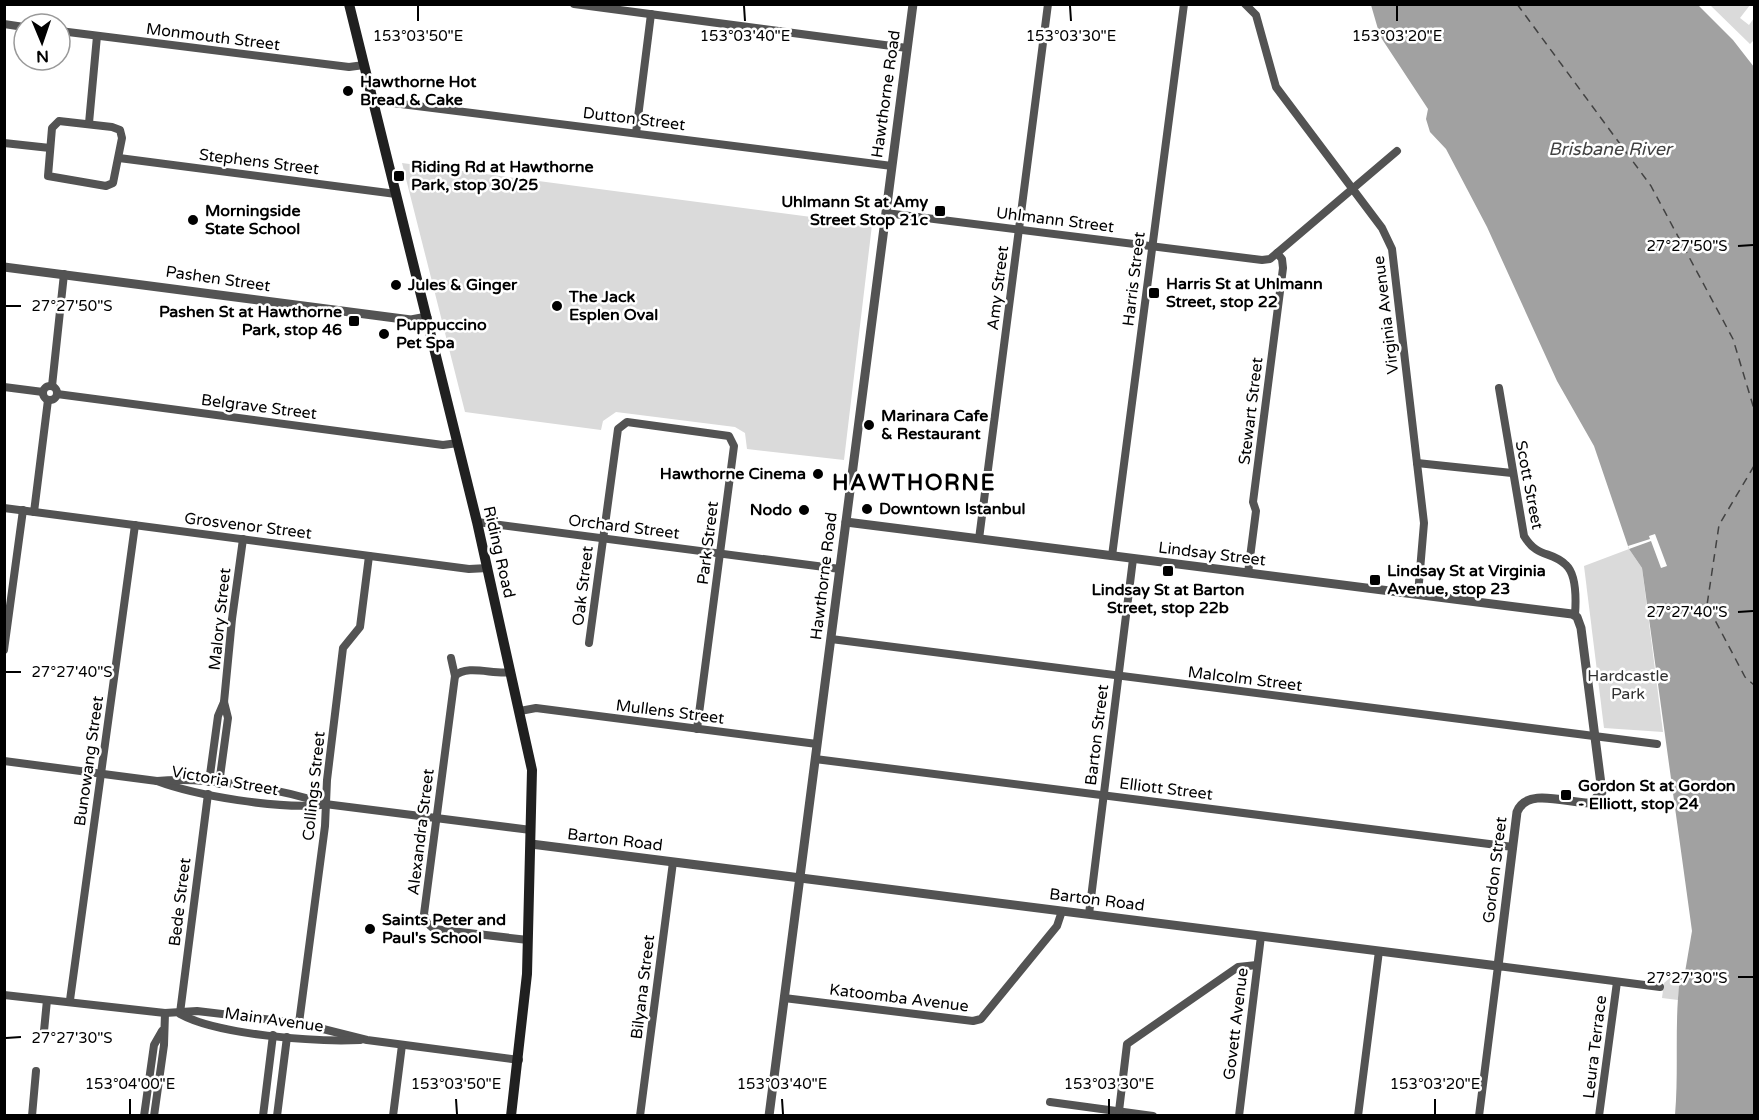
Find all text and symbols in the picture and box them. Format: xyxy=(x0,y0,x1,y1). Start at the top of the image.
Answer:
north arrow xyxy=(12,12,72,72)
street label: Monmouth Street xyxy=(145,19,281,55)
text: 153°03'50"E xyxy=(373,27,463,45)
text: 153°03'40"E xyxy=(700,27,790,45)
text: 153°03'30"E xyxy=(1026,27,1116,45)
text: 153°03'20"E xyxy=(1352,27,1442,45)
street label: Hawthorne Road xyxy=(867,29,905,159)
text: N xyxy=(36,46,49,66)
place label: Hawthorne Hot Bread & Cake xyxy=(360,72,477,110)
marker: Hawthorne Hot Bread & Cake xyxy=(341,84,355,98)
street label: Dutton Street xyxy=(582,103,686,135)
water label: Brisbane River xyxy=(1548,138,1674,160)
street label: Stephens Street xyxy=(198,145,320,179)
place label: Riding Rd at Hawthorne Park, stop 30/25 xyxy=(411,157,594,195)
marker: Riding Rd at Hawthorne Park, stop 30/25 xyxy=(392,169,406,183)
place label: Uhlmann St at Amy Street Stop 21c xyxy=(781,192,928,230)
place label: Morningside State School xyxy=(205,201,300,239)
street label: Uhlmann Street xyxy=(995,203,1115,237)
marker: Uhlmann St at Amy Street Stop 21c xyxy=(933,204,947,218)
marker: Morningside State School xyxy=(186,213,200,227)
street label: Harris Street xyxy=(1118,231,1150,327)
text: 27°27'50"S xyxy=(1646,237,1728,255)
street label: Amy Street xyxy=(983,245,1013,331)
street label: Virginia Avenue xyxy=(1369,255,1403,375)
street label: Pashen Street xyxy=(164,262,272,296)
place label: Harris St at Uhlmann Street, stop 22 xyxy=(1166,274,1323,312)
place label: Jules & Ginger xyxy=(407,275,518,295)
marker: Jules & Ginger xyxy=(389,278,403,292)
marker: Harris St at Uhlmann Street, stop 22 xyxy=(1147,286,1161,300)
place label: The Jack Esplen Oval xyxy=(568,287,658,325)
text: 27°27'50"S xyxy=(31,297,113,315)
marker: The Jack Esplen Oval xyxy=(550,299,564,313)
place label: Pashen St at Hawthorne Park, stop 46 xyxy=(159,302,342,340)
marker: Pashen St at Hawthorne Park, stop 46 xyxy=(347,314,361,328)
place label: Puppuccino Pet Spa xyxy=(396,315,487,353)
marker: Puppuccino Pet Spa xyxy=(377,327,391,341)
street label: Stewart Street xyxy=(1234,356,1268,466)
street label: Belgrave Street xyxy=(200,390,318,424)
place label: Marinara Cafe & Restaurant xyxy=(881,406,988,444)
marker: Marinara Cafe & Restaurant xyxy=(862,418,876,432)
street label: Scott Street xyxy=(1511,439,1547,531)
place label: Hawthorne Cinema xyxy=(660,464,806,484)
marker: Hawthorne Cinema xyxy=(811,467,825,481)
district label: HAWTHORNE xyxy=(832,470,996,496)
place label: Downtown Istanbul xyxy=(879,499,1025,519)
street label: Park Street xyxy=(693,500,723,586)
place label: Nodo xyxy=(750,500,792,520)
marker: Downtown Istanbul xyxy=(860,502,874,516)
marker: Nodo xyxy=(797,503,811,517)
street label: Riding Road xyxy=(479,504,519,600)
street label: Grosvenor Street xyxy=(183,508,313,544)
street label: Orchard Street xyxy=(567,510,681,544)
street label: Hawthorne Road xyxy=(806,511,842,641)
street label: Lindsay Street xyxy=(1157,537,1267,571)
street label: Oak Street xyxy=(568,545,598,627)
place label: Lindsay St at Virginia Avenue, stop 23 xyxy=(1387,561,1546,599)
marker: Lindsay St at Barton Street, stop 22b xyxy=(1161,564,1175,578)
street label: Malory Street xyxy=(205,567,235,671)
marker: Lindsay St at Virginia Avenue, stop 23 xyxy=(1368,573,1382,587)
place label: Lindsay St at Barton Street, stop 22b xyxy=(1092,580,1244,618)
text: 27°27'40"S xyxy=(1646,603,1728,621)
street label: Malcolm Street xyxy=(1187,662,1303,696)
text: 27°27'40"S xyxy=(31,663,113,681)
park label: Hardcastle Park xyxy=(1587,666,1669,704)
street label: Barton Street xyxy=(1081,683,1113,787)
street label: Bunowang Street xyxy=(70,695,108,827)
street label: Mullens Street xyxy=(615,695,725,729)
street label: Collings Street xyxy=(298,730,330,842)
street label: Victoria Street xyxy=(170,762,280,800)
street label: Alexandra Street xyxy=(403,768,439,896)
street label: Elliott Street xyxy=(1118,773,1214,805)
place label: Gordon St at Gordon - Elliott, stop 24 xyxy=(1578,776,1736,814)
marker: Gordon St at Gordon - Elliott, stop 24 xyxy=(1559,788,1573,802)
street label: Gordon Street xyxy=(1479,816,1511,924)
street label: Barton Road xyxy=(566,824,664,856)
street label: Bede Street xyxy=(165,857,195,947)
street label: Barton Road xyxy=(1048,884,1146,916)
place label: Saints Peter and Paul's School xyxy=(382,910,506,948)
marker: Saints Peter and Paul's School xyxy=(363,922,377,936)
street label: Bilyana Street xyxy=(627,934,659,1040)
street label: Govett Avenue xyxy=(1219,967,1253,1081)
text: 27°27'30"S xyxy=(1646,969,1728,987)
street label: Katoomba Avenue xyxy=(828,980,970,1016)
street label: Leura Terrace xyxy=(1579,994,1611,1100)
street label: Main Avenue xyxy=(223,1003,325,1037)
text: 27°27'30"S xyxy=(31,1029,113,1047)
text: 153°04'00"E xyxy=(85,1075,175,1093)
text: 153°03'50"E xyxy=(411,1075,501,1093)
text: 153°03'40"E xyxy=(737,1075,827,1093)
text: 153°03'30"E xyxy=(1064,1075,1154,1093)
text: 153°03'20"E xyxy=(1390,1075,1480,1093)

